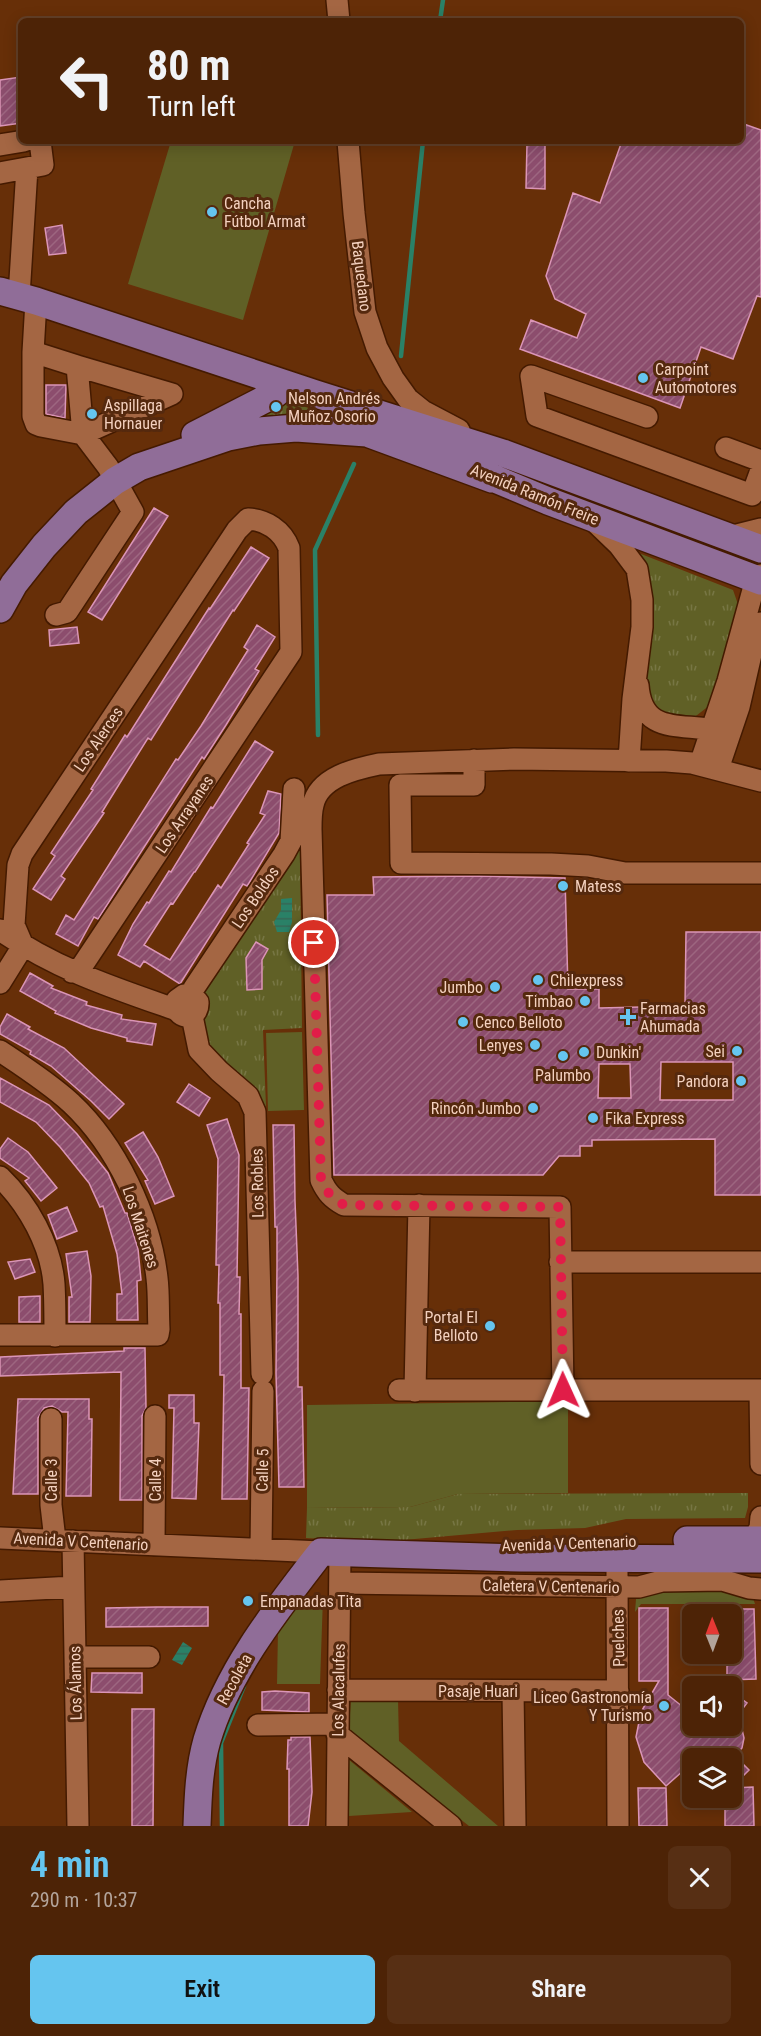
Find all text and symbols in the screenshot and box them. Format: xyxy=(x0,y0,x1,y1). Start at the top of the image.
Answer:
text: 80 m xyxy=(147,41,230,90)
icon: left xyxy=(48,42,126,120)
text: Turn left xyxy=(147,91,236,123)
place label: Cancha Fútbol Armat xyxy=(224,194,306,231)
marker: Cancha Fútbol Armat xyxy=(205,205,219,219)
street label: Baquedano xyxy=(348,240,375,312)
place label: Carpoint Automotores xyxy=(655,360,737,397)
marker: Carpoint Automotores xyxy=(636,371,650,385)
place label: Nelson Andrés Muñoz Osorio xyxy=(288,389,380,426)
place label: Aspillaga Hornauer xyxy=(104,396,163,433)
marker: Nelson Andrés Muñoz Osorio xyxy=(269,400,283,414)
marker: Aspillaga Hornauer xyxy=(85,407,99,421)
street label: Avenida Ramón Freire xyxy=(468,460,602,529)
street label: Los Alerces xyxy=(70,703,127,775)
street label: Los Arrayanes xyxy=(151,772,217,857)
street label: Los Boldos xyxy=(228,863,283,932)
place label: Matess xyxy=(575,877,622,896)
marker: Matess xyxy=(556,879,570,893)
pin xyxy=(288,917,339,968)
icon: arrive xyxy=(297,926,330,959)
place label: Chilexpress xyxy=(550,971,623,990)
marker: Chilexpress xyxy=(531,973,545,987)
place label: Jumbo xyxy=(440,978,483,997)
marker: Jumbo xyxy=(488,980,502,994)
place label: Timbao xyxy=(525,992,573,1011)
marker: Timbao xyxy=(578,994,592,1008)
place label: Farmacias Ahumada xyxy=(640,999,706,1036)
marker: Farmacias Ahumada xyxy=(621,1010,635,1024)
place label: Cenco Belloto xyxy=(475,1013,563,1032)
marker: Cenco Belloto xyxy=(456,1015,470,1029)
place label: Lenyes xyxy=(479,1036,523,1055)
marker: Lenyes xyxy=(528,1038,542,1052)
place label: Sei xyxy=(706,1042,725,1061)
place label: Dunkin' xyxy=(596,1043,641,1062)
marker: Sei xyxy=(730,1044,744,1058)
marker: Dunkin' xyxy=(577,1045,591,1059)
marker: Palumbo xyxy=(556,1049,570,1063)
place label: Palumbo xyxy=(535,1066,591,1085)
place label: Pandora xyxy=(677,1072,729,1091)
marker: Pandora xyxy=(734,1074,748,1088)
place label: Rincón Jumbo xyxy=(431,1099,521,1118)
marker: Rincón Jumbo xyxy=(526,1101,540,1115)
place label: Fika Express xyxy=(605,1109,685,1128)
marker: Fika Express xyxy=(586,1111,600,1125)
street label: Los Robles xyxy=(247,1148,268,1218)
street label: Los Maitenes xyxy=(118,1184,163,1270)
place label: Portal El Belloto xyxy=(425,1308,478,1345)
marker: Portal El Belloto xyxy=(483,1319,497,1333)
position arrow xyxy=(531,1358,595,1422)
street label: Calle 5 xyxy=(253,1448,272,1492)
street label: Calle 3 xyxy=(42,1458,61,1502)
street label: Calle 4 xyxy=(146,1458,165,1502)
street label: Avenida V Centenario xyxy=(13,1528,149,1555)
street label: Avenida V Centenario xyxy=(501,1532,637,1555)
street label: Caletera V Centenario xyxy=(482,1576,620,1597)
place label: Empanadas Tita xyxy=(260,1592,362,1611)
marker: Empanadas Tita xyxy=(241,1594,255,1608)
north arrow xyxy=(682,1604,742,1664)
map controls xyxy=(682,1604,742,1808)
street label: Puelches xyxy=(608,1609,629,1667)
street label: Los Alacalufes xyxy=(328,1643,349,1737)
street label: Los Álamos xyxy=(65,1646,86,1720)
street label: Recoleta xyxy=(213,1651,256,1708)
button: sound xyxy=(682,1676,742,1736)
street label: Pasaje Huari xyxy=(438,1682,518,1701)
place label: Liceo Gastronomía Y Turismo xyxy=(533,1688,652,1725)
marker: Liceo Gastronomía Y Turismo xyxy=(657,1699,671,1713)
button: layers xyxy=(682,1748,742,1808)
text: 4 min xyxy=(30,1844,110,1886)
button: close xyxy=(668,1846,731,1909)
text: 290 m · 10:37 xyxy=(30,1888,137,1912)
button: Exit xyxy=(30,1955,375,2024)
button: Share xyxy=(387,1955,731,2024)

